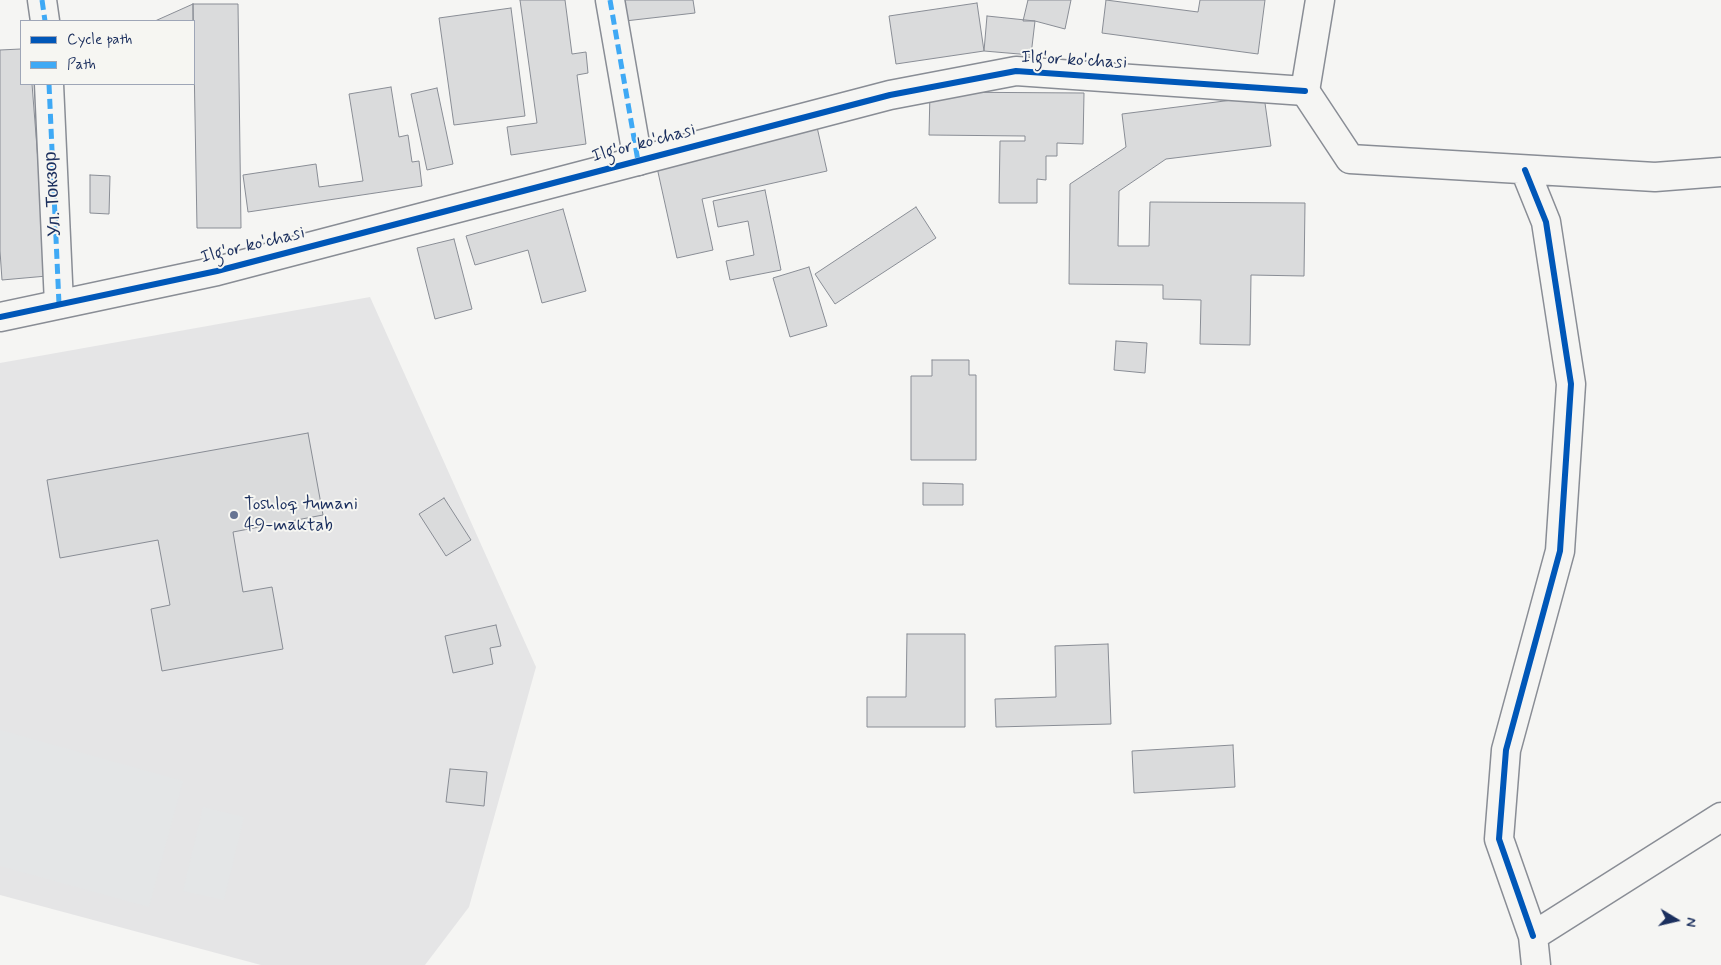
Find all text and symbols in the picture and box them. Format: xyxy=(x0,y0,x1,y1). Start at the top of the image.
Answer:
legend xyxy=(20,20,195,85)
text: Cycle path xyxy=(67,30,132,50)
street label: Ilg'or ko'chasi xyxy=(1020,47,1128,75)
text: Path xyxy=(67,55,96,75)
street label: Ilg'or ko'chasi xyxy=(590,120,698,168)
street label: Ул. Токзор xyxy=(41,151,67,237)
street label: Ilg'or ko'chasi xyxy=(199,223,307,269)
place label: Toshloq tumani 49-maktab xyxy=(244,494,358,536)
marker: Toshloq tumani 49-maktab xyxy=(228,509,240,521)
north arrow xyxy=(1651,895,1701,945)
text: N xyxy=(1681,916,1700,928)

